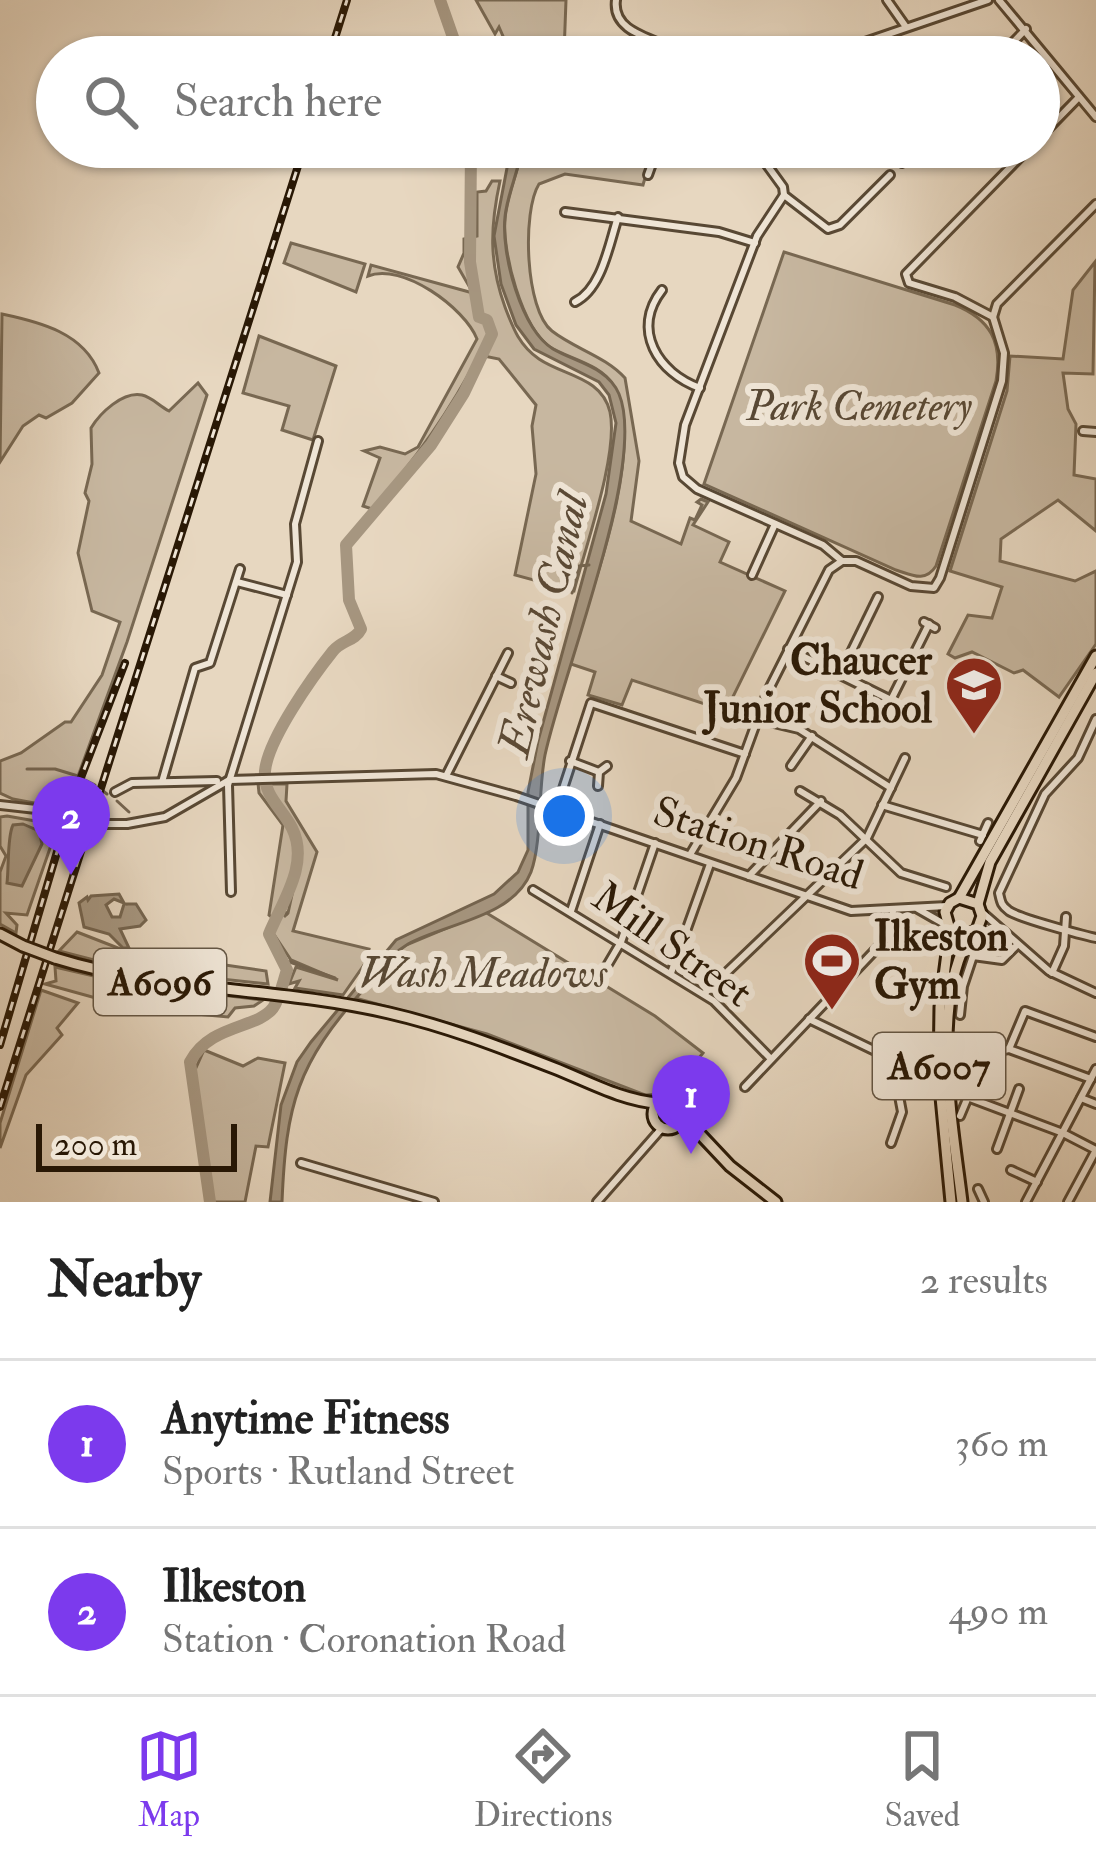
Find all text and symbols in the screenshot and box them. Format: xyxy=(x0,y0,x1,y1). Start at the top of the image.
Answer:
search box xyxy=(36,36,1060,168)
icon: search xyxy=(78,69,144,135)
text: Search here xyxy=(174,74,382,130)
park label: Park Cemetery xyxy=(745,381,973,433)
water label: Erewash Canal xyxy=(486,485,602,765)
place label: Chaucer Junior School xyxy=(701,635,933,735)
school or university icon: Chaucer Junior School xyxy=(943,654,1005,736)
pin: 2 xyxy=(32,776,110,875)
your location xyxy=(534,786,594,846)
street label: Station Road xyxy=(647,786,870,902)
street label: Mill Street xyxy=(582,871,762,1019)
place label: Ilkeston Gym xyxy=(874,911,1009,1012)
sports icon: Ilkeston Gym xyxy=(801,930,863,1012)
park label: Wash Meadows xyxy=(359,948,608,1000)
road number: A6096 xyxy=(94,949,226,1015)
road number: A6007 xyxy=(873,1033,1005,1099)
pin: 1 xyxy=(652,1055,730,1154)
scale bar xyxy=(36,1118,237,1171)
text: 200 m xyxy=(54,1124,137,1165)
text: Nearby xyxy=(48,1248,201,1312)
text: 2 results xyxy=(920,1256,1048,1305)
text: Anytime Fitness xyxy=(162,1391,450,1447)
text: 1 xyxy=(80,1419,94,1468)
text: 360 m xyxy=(955,1419,1048,1468)
text: Sports · Rutland Street xyxy=(162,1447,514,1496)
text: Ilkeston xyxy=(162,1559,306,1615)
text: 2 xyxy=(77,1587,97,1636)
text: 490 m xyxy=(949,1587,1048,1636)
text: Station · Coronation Road xyxy=(162,1615,566,1664)
tab: Map xyxy=(136,1723,202,1836)
tab: Directions xyxy=(474,1723,613,1836)
tab: Saved xyxy=(885,1723,960,1836)

